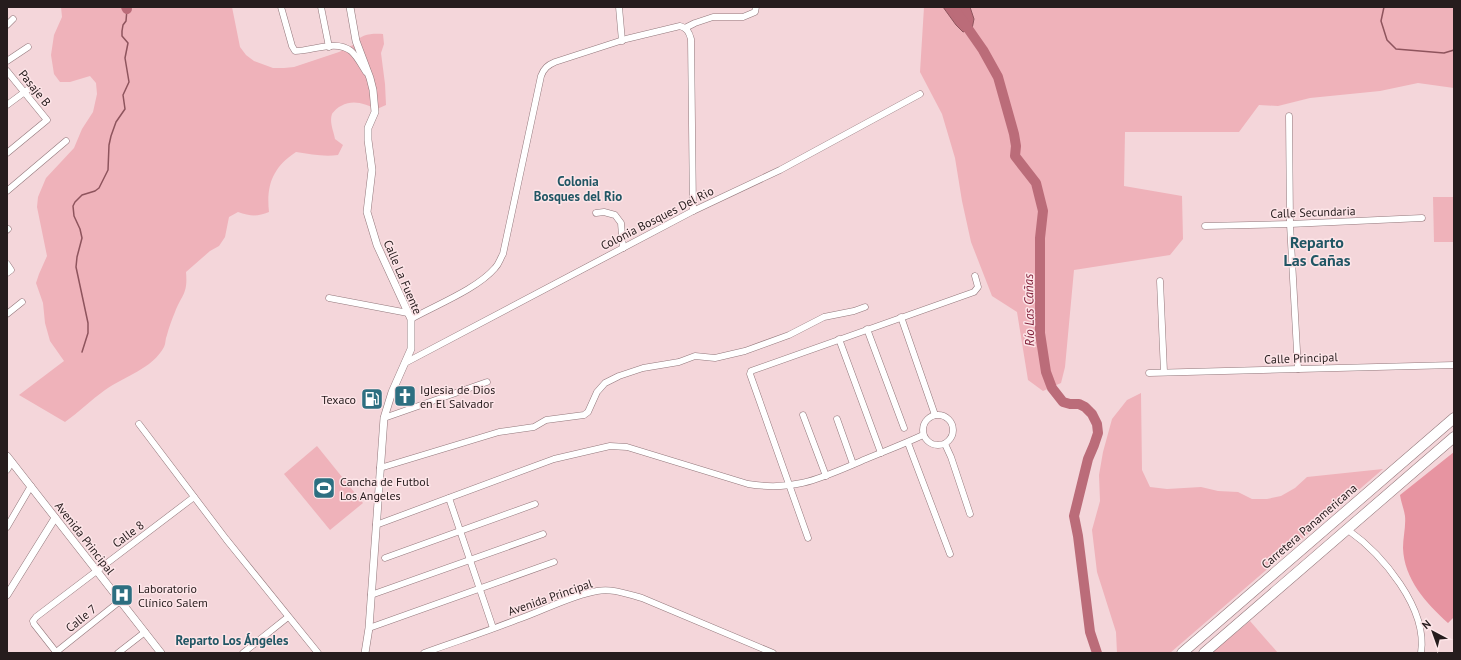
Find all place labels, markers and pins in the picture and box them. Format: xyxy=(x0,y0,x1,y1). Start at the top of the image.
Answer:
place label: Iglesia de Dios en El Salvador xyxy=(420,382,495,411)
church icon: Iglesia de Dios en El Salvador xyxy=(392,383,418,409)
fuel station icon: Texaco xyxy=(359,386,385,412)
place label: Texaco xyxy=(321,392,356,407)
place label: Cancha de Futbol Los Angeles xyxy=(340,474,430,503)
sports icon: Cancha de Futbol Los Angeles xyxy=(311,475,337,501)
place label: Laboratorio Clínico Salem xyxy=(138,581,208,610)
hospital icon: Laboratorio Clínico Salem xyxy=(109,582,135,608)

